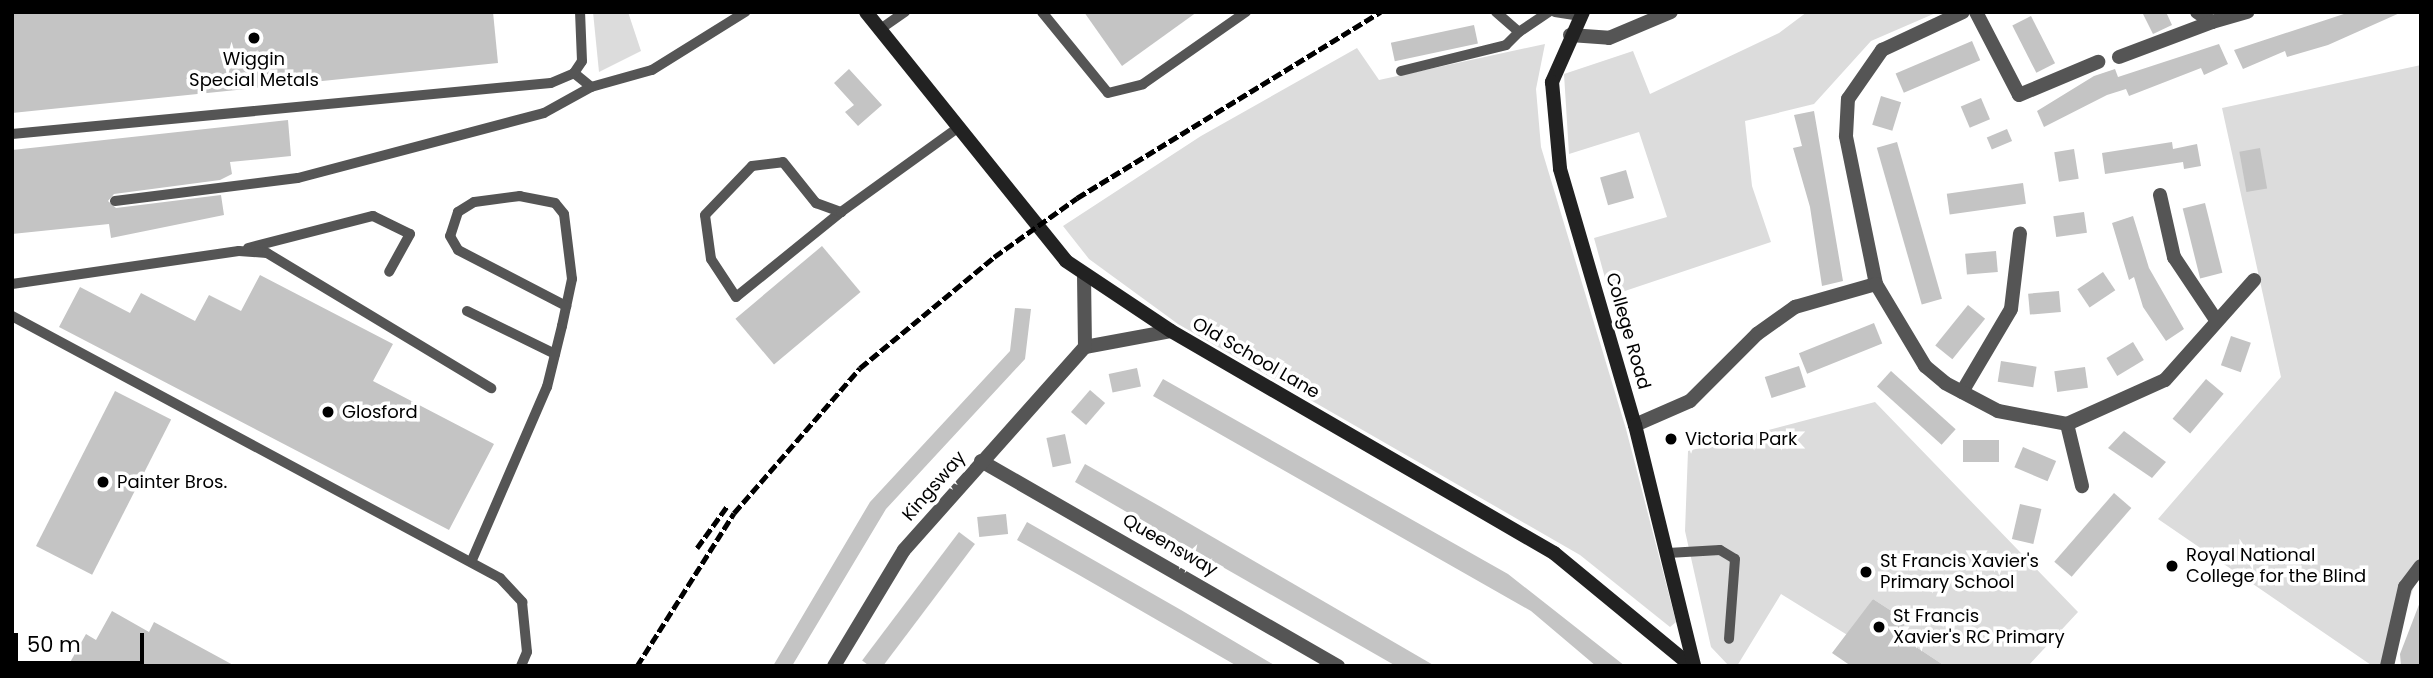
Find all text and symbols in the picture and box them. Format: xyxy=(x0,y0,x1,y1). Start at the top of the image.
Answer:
marker: Wiggin Special Metals xyxy=(246,30,262,46)
place label: Wiggin Special Metals xyxy=(189,49,319,92)
street label: College Road xyxy=(1601,270,1655,392)
street label: Old School Lane xyxy=(1188,313,1324,403)
place label: Glosford xyxy=(342,401,418,423)
marker: Glosford xyxy=(320,404,336,420)
place label: Victoria Park xyxy=(1685,428,1797,450)
marker: Victoria Park xyxy=(1663,431,1679,447)
street label: Kingsway xyxy=(898,447,970,525)
place label: Painter Bros. xyxy=(117,471,227,493)
marker: Painter Bros. xyxy=(95,474,111,490)
street label: Queensway xyxy=(1119,509,1221,581)
place label: Royal National College for the Blind xyxy=(2186,545,2366,588)
place label: St Francis Xavier's Primary School xyxy=(1880,551,2039,594)
marker: Royal National College for the Blind xyxy=(2164,558,2180,574)
marker: St Francis Xavier's Primary School xyxy=(1858,564,1874,580)
place label: St Francis Xavier's RC Primary xyxy=(1893,606,2065,648)
scale bar xyxy=(18,618,147,662)
marker: St Francis Xavier's RC Primary xyxy=(1871,619,1887,635)
text: 50 m xyxy=(27,630,81,659)

